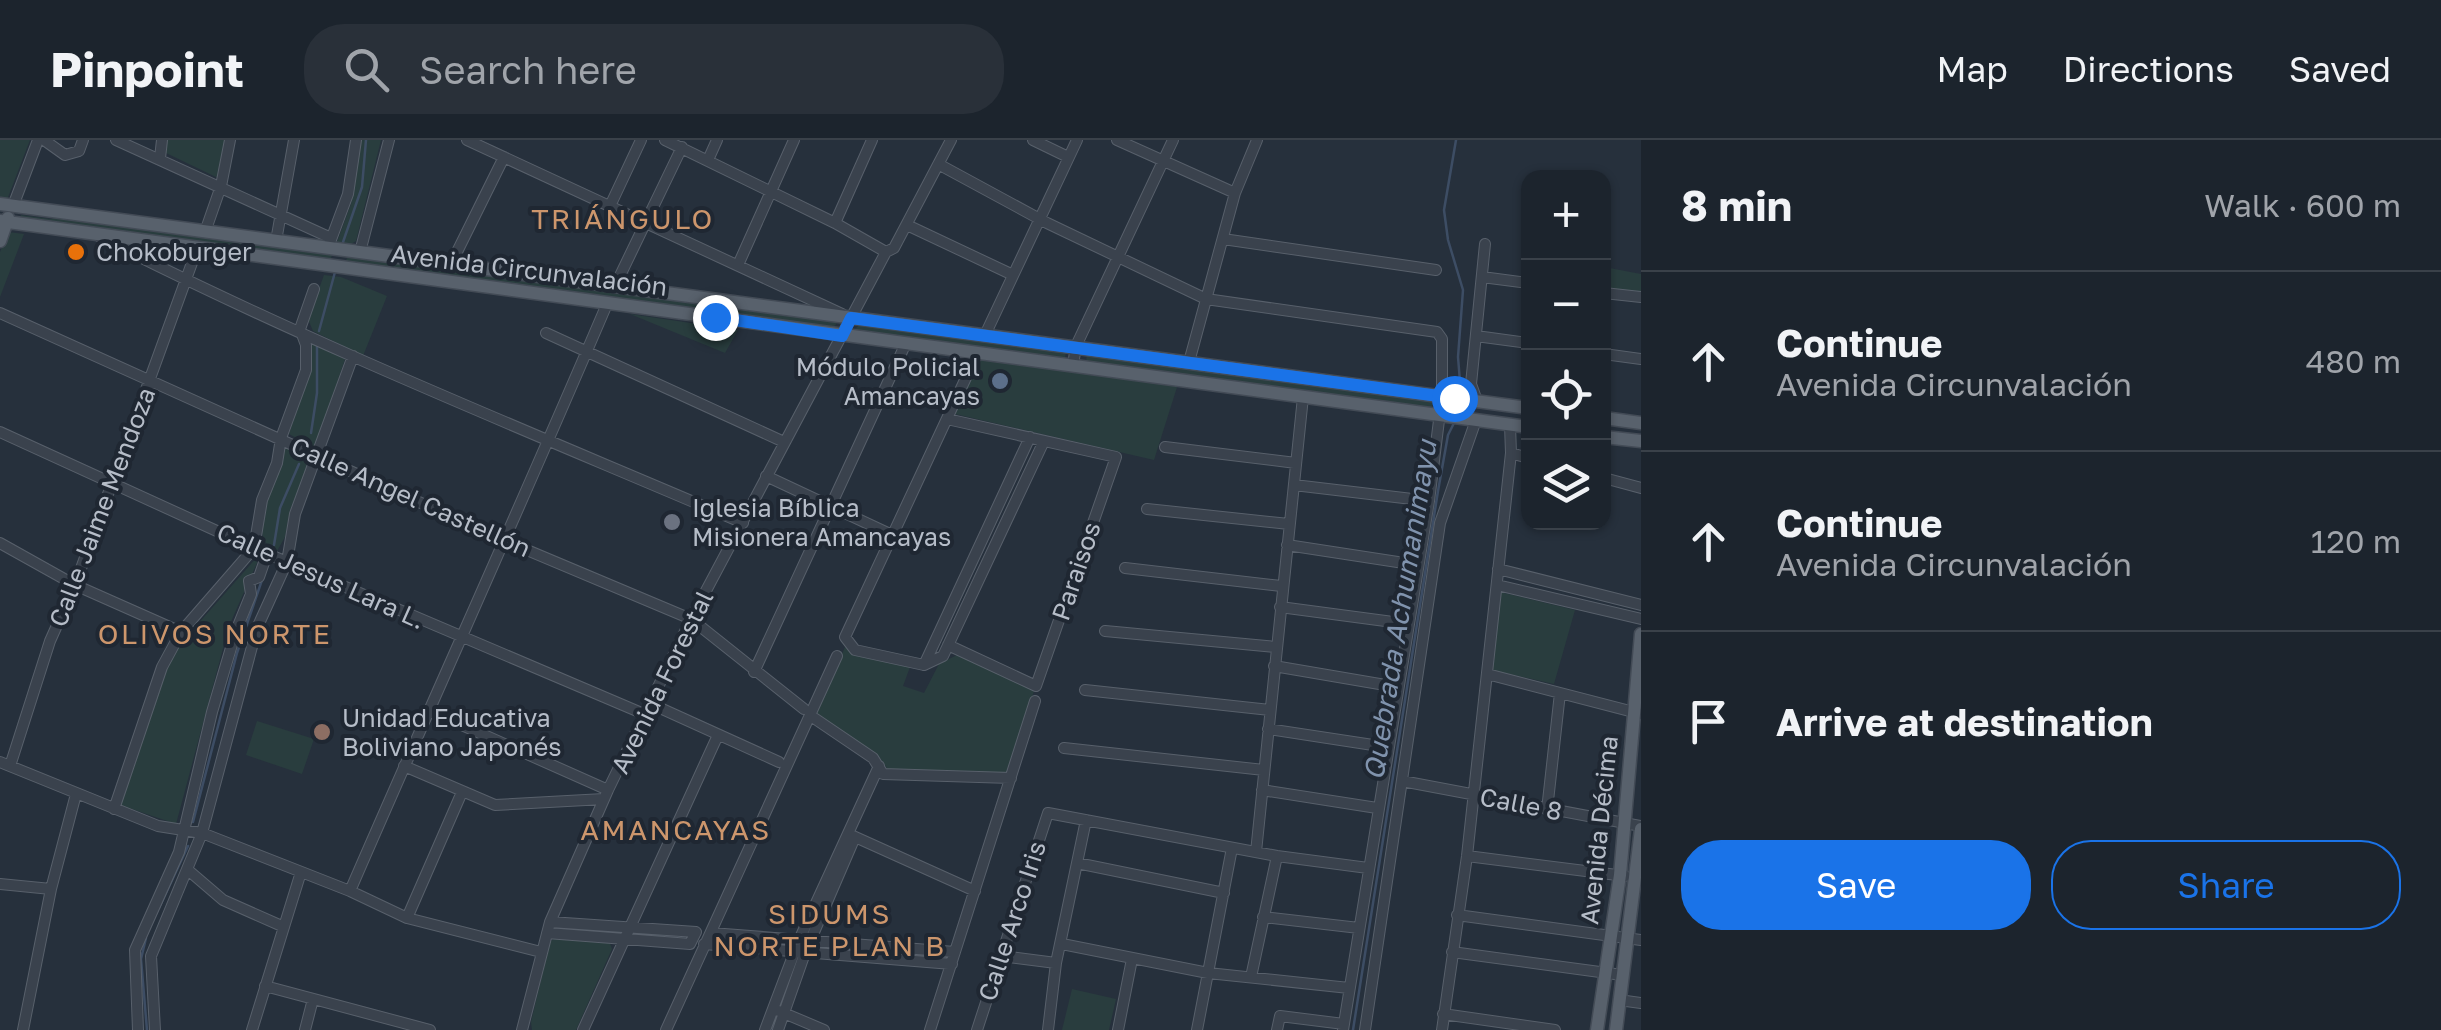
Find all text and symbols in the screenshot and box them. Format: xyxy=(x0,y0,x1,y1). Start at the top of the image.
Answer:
search box xyxy=(304,24,1004,114)
text: Pinpoint xyxy=(50,40,244,98)
icon: search xyxy=(339,42,394,97)
text: Search here xyxy=(419,47,637,92)
text: Map xyxy=(1936,48,2008,90)
text: Directions xyxy=(2063,48,2234,90)
text: Saved xyxy=(2289,48,2391,90)
map controls xyxy=(1521,170,1611,530)
button: + xyxy=(1521,170,1611,260)
text: 8 min xyxy=(1681,180,1792,230)
text: Walk · 600 m xyxy=(2204,186,2401,224)
district label: TRIÁNGULO xyxy=(531,202,715,235)
place label: Chokoburger xyxy=(96,236,252,267)
street label: Avenida Circunvalación xyxy=(389,237,669,302)
marker: Chokoburger xyxy=(65,241,87,263)
button: − xyxy=(1521,260,1611,350)
route end xyxy=(693,295,739,341)
text: Continue xyxy=(1776,320,1942,365)
icon: ahead xyxy=(1681,334,1736,389)
text: 480 m xyxy=(2306,342,2401,380)
button: locate xyxy=(1521,350,1611,440)
place label: Módulo Policial Amancayas xyxy=(796,351,980,411)
text: Avenida Circunvalación xyxy=(1776,365,2132,403)
marker: Módulo Policial Amancayas xyxy=(989,370,1011,392)
route start xyxy=(1432,376,1478,422)
street label: Calle Jaime Mendoza xyxy=(42,383,161,631)
street label: Calle Angel Castellón xyxy=(287,430,536,563)
water label: Quebrada Achumanimayu xyxy=(1356,436,1443,782)
button: layers xyxy=(1521,440,1611,530)
place label: Iglesia Bíblica Misionera Amancayas xyxy=(692,492,951,552)
text: Continue xyxy=(1776,500,1942,545)
marker: Iglesia Bíblica Misionera Amancayas xyxy=(661,511,683,533)
icon: ahead xyxy=(1681,514,1736,569)
street label: Calle Jesus Lara L. xyxy=(212,516,430,635)
street label: Paraisos xyxy=(1044,518,1107,624)
text: 120 m xyxy=(2311,522,2401,560)
text: Avenida Circunvalación xyxy=(1776,545,2132,583)
street label: Avenida Forestal xyxy=(604,585,719,778)
district label: OLIVOS NORTE xyxy=(98,617,332,650)
icon: arrive xyxy=(1681,694,1736,749)
text: Arrive at destination xyxy=(1776,699,2153,744)
place label: Unidad Educativa Boliviano Japonés xyxy=(342,702,561,762)
marker: Unidad Educativa Boliviano Japonés xyxy=(311,721,333,743)
street label: Avenida Décima xyxy=(1573,734,1624,926)
street label: Calle 8 xyxy=(1477,780,1565,827)
district label: AMANCAYAS xyxy=(580,813,772,846)
street label: Calle Arco Iris xyxy=(971,837,1052,1005)
button: Save xyxy=(1681,840,2031,930)
button: Share xyxy=(2051,840,2401,930)
district label: SIDUMS NORTE PLAN B xyxy=(713,897,947,962)

